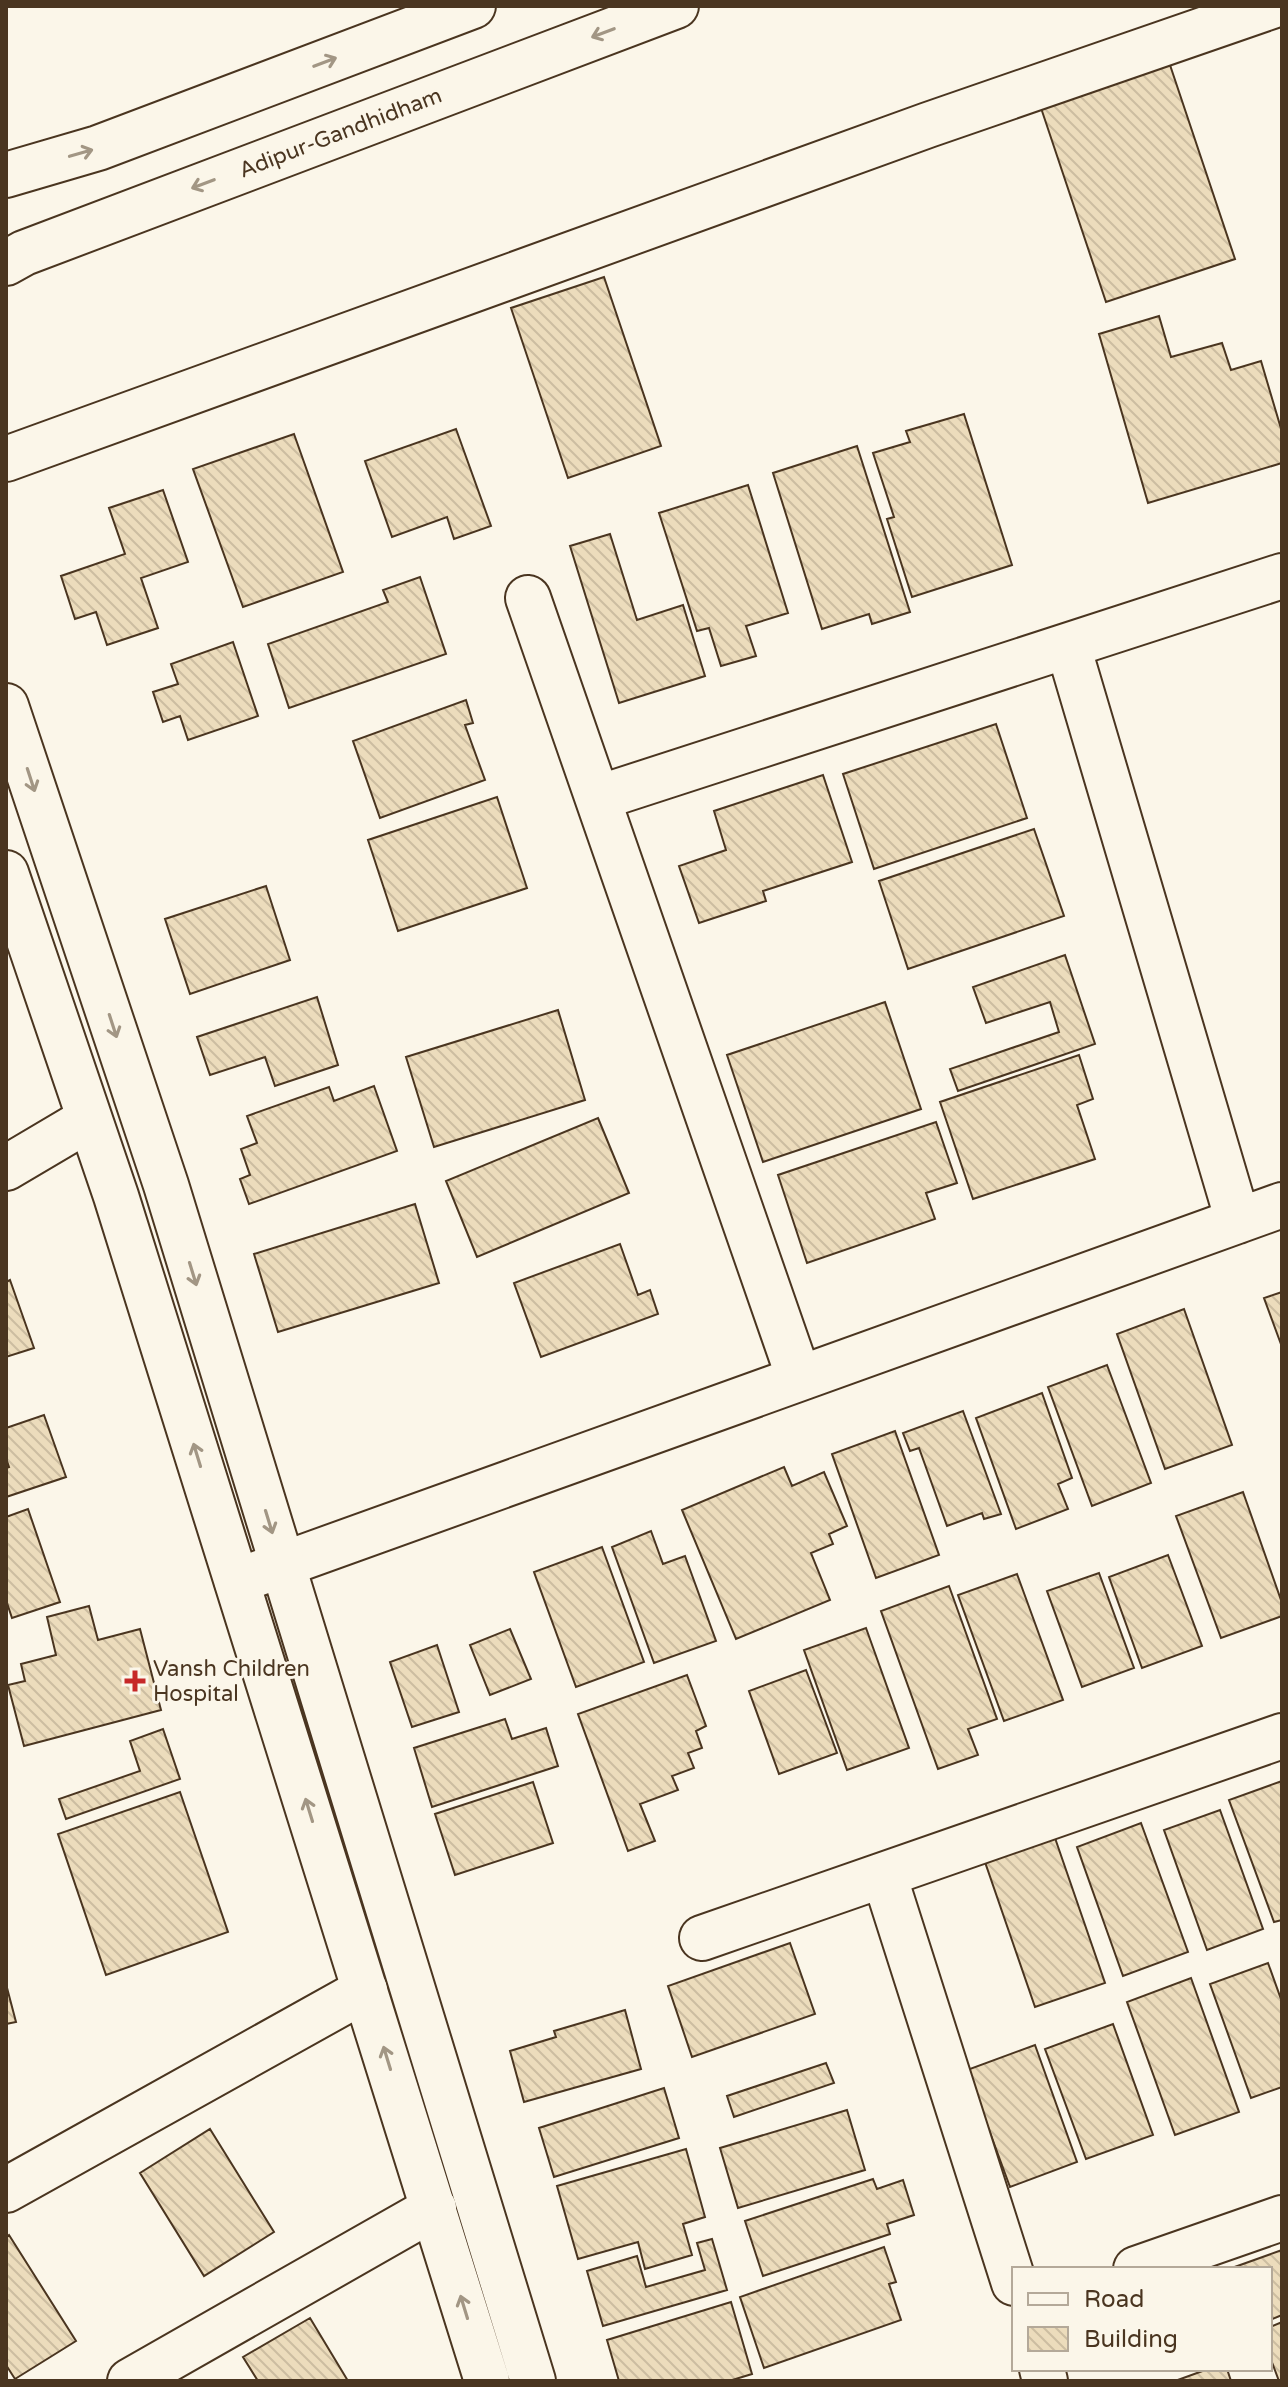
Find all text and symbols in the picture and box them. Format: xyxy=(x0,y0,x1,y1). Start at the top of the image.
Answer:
one-way arrow xyxy=(591,27,616,41)
one-way arrow xyxy=(312,54,336,68)
street label: Adipur-Gandhidham xyxy=(235,82,445,184)
one-way arrow xyxy=(67,144,93,159)
one-way arrow xyxy=(191,178,215,192)
one-way arrow xyxy=(24,767,39,792)
one-way arrow xyxy=(106,1013,121,1039)
one-way arrow xyxy=(186,1260,201,1286)
one-way arrow xyxy=(189,1443,204,1469)
one-way arrow xyxy=(263,1510,278,1535)
place label: Vansh Children Hospital xyxy=(153,1656,310,1707)
marker: Vansh Children Hospital xyxy=(124,1670,146,1692)
one-way arrow xyxy=(301,1798,316,1824)
one-way arrow xyxy=(378,2046,393,2071)
legend xyxy=(1012,2267,1272,2371)
text: Road xyxy=(1084,2285,1144,2314)
one-way arrow xyxy=(456,2294,471,2320)
text: Building xyxy=(1084,2325,1178,2354)

